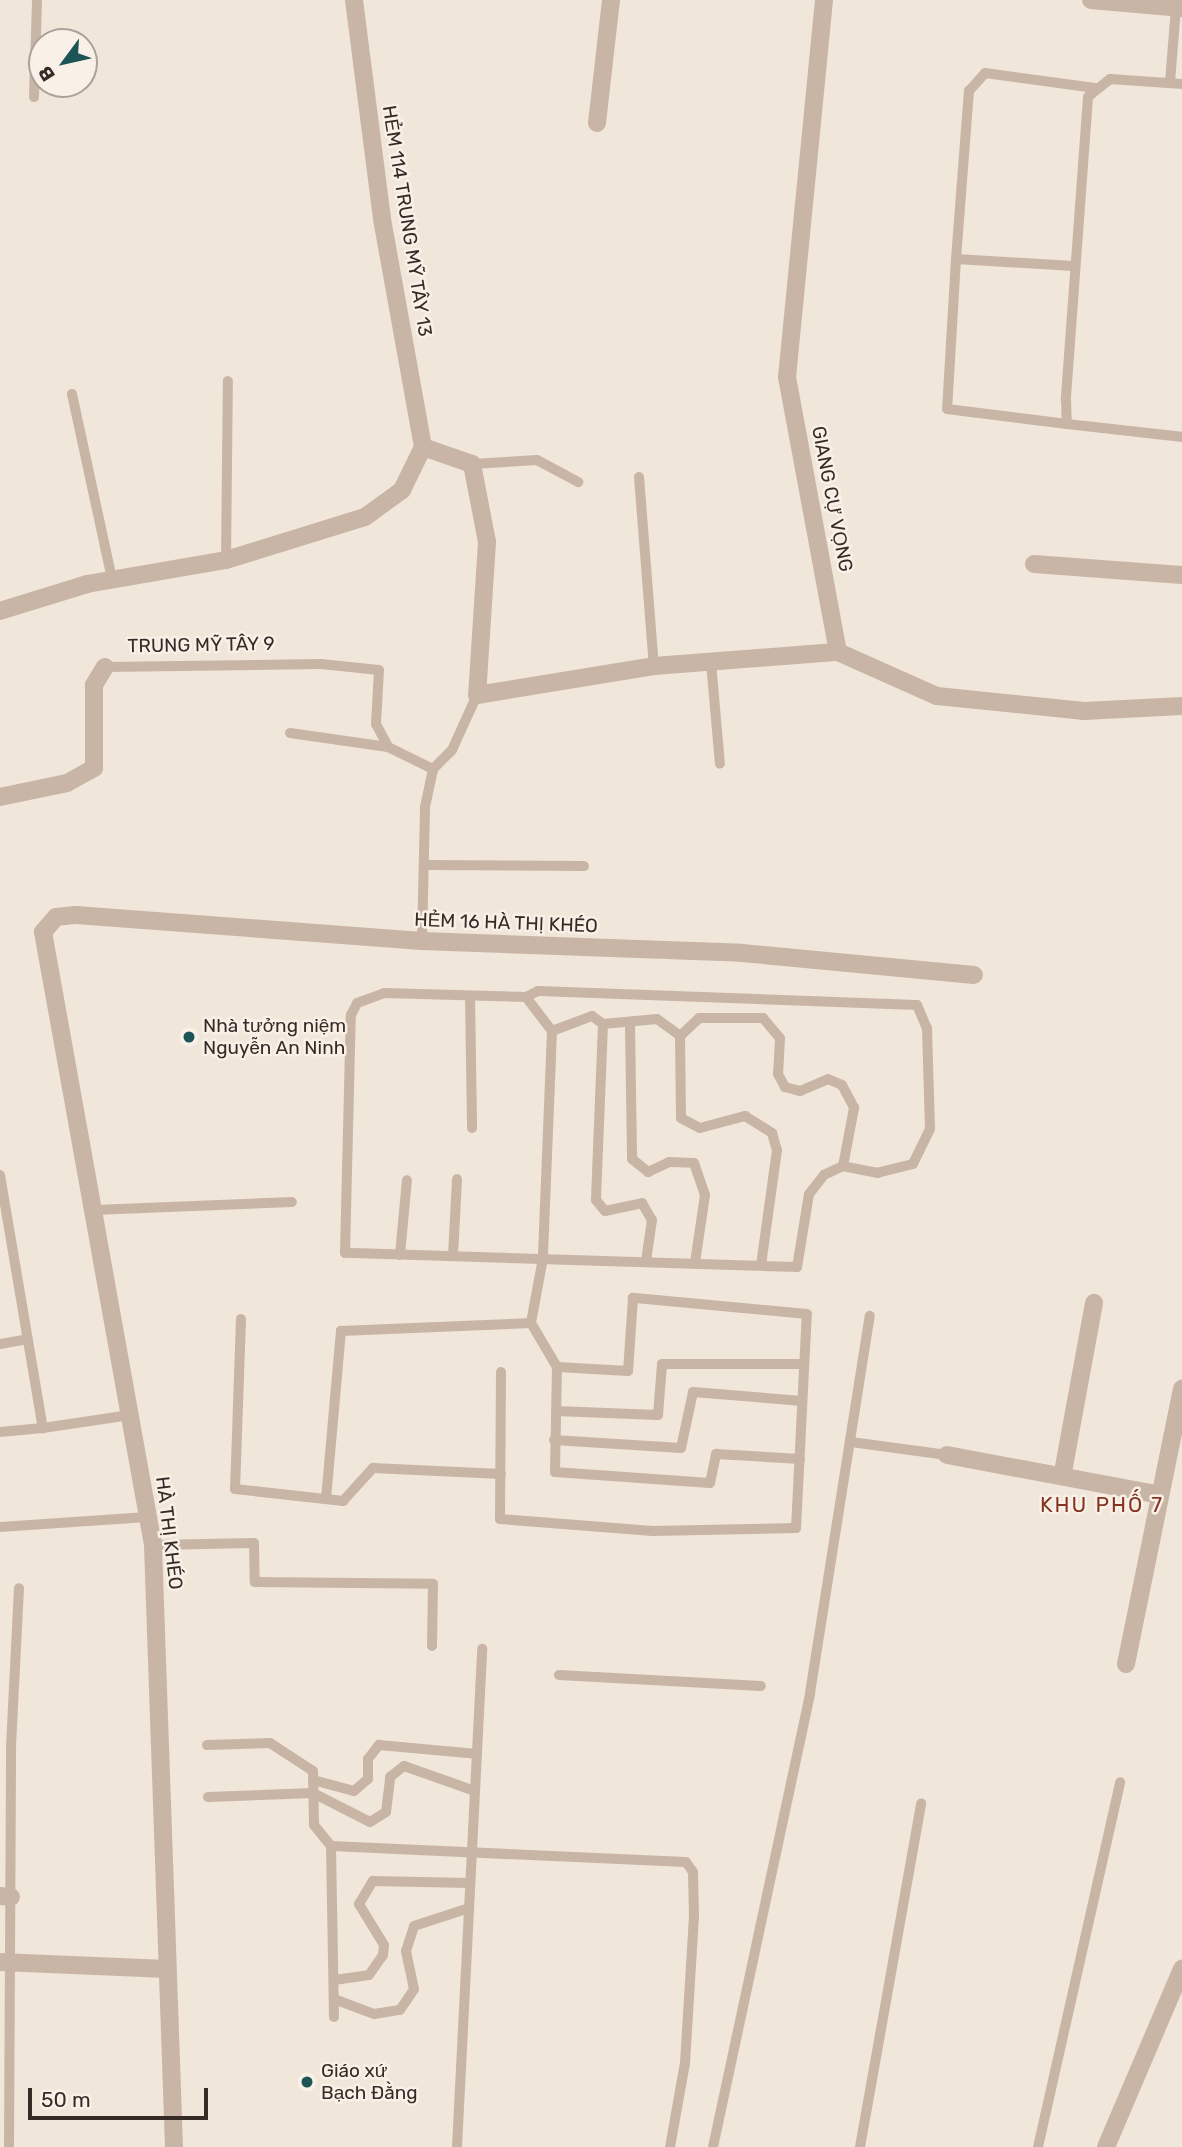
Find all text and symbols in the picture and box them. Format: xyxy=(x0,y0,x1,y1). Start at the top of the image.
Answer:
north arrow xyxy=(28,28,98,98)
text: B xyxy=(33,62,60,86)
street label: HẺM 114 TRUNG MỸ TÂY 13 xyxy=(377,103,437,339)
street label: GIANG CỰ VỌNG xyxy=(807,424,857,574)
street label: TRUNG MỸ TÂY 9 xyxy=(126,632,276,658)
street label: HẺM 16 HÀ THỊ KHÉO xyxy=(413,908,599,938)
place label: Nhà tưởng niệm Nguyễn An Ninh xyxy=(203,1015,347,1059)
marker: Nhà tưởng niệm Nguyễn An Ninh xyxy=(181,1029,197,1045)
street label: HÀ THỊ KHÉO xyxy=(151,1475,187,1591)
district label: KHU PHỐ 7 xyxy=(1041,1492,1163,1518)
place label: Giáo xứ Bạch Đằng xyxy=(321,2060,418,2104)
scale bar xyxy=(32,2074,212,2118)
marker: Giáo xứ Bạch Đằng xyxy=(299,2074,315,2090)
text: 50 m xyxy=(41,2087,91,2112)

